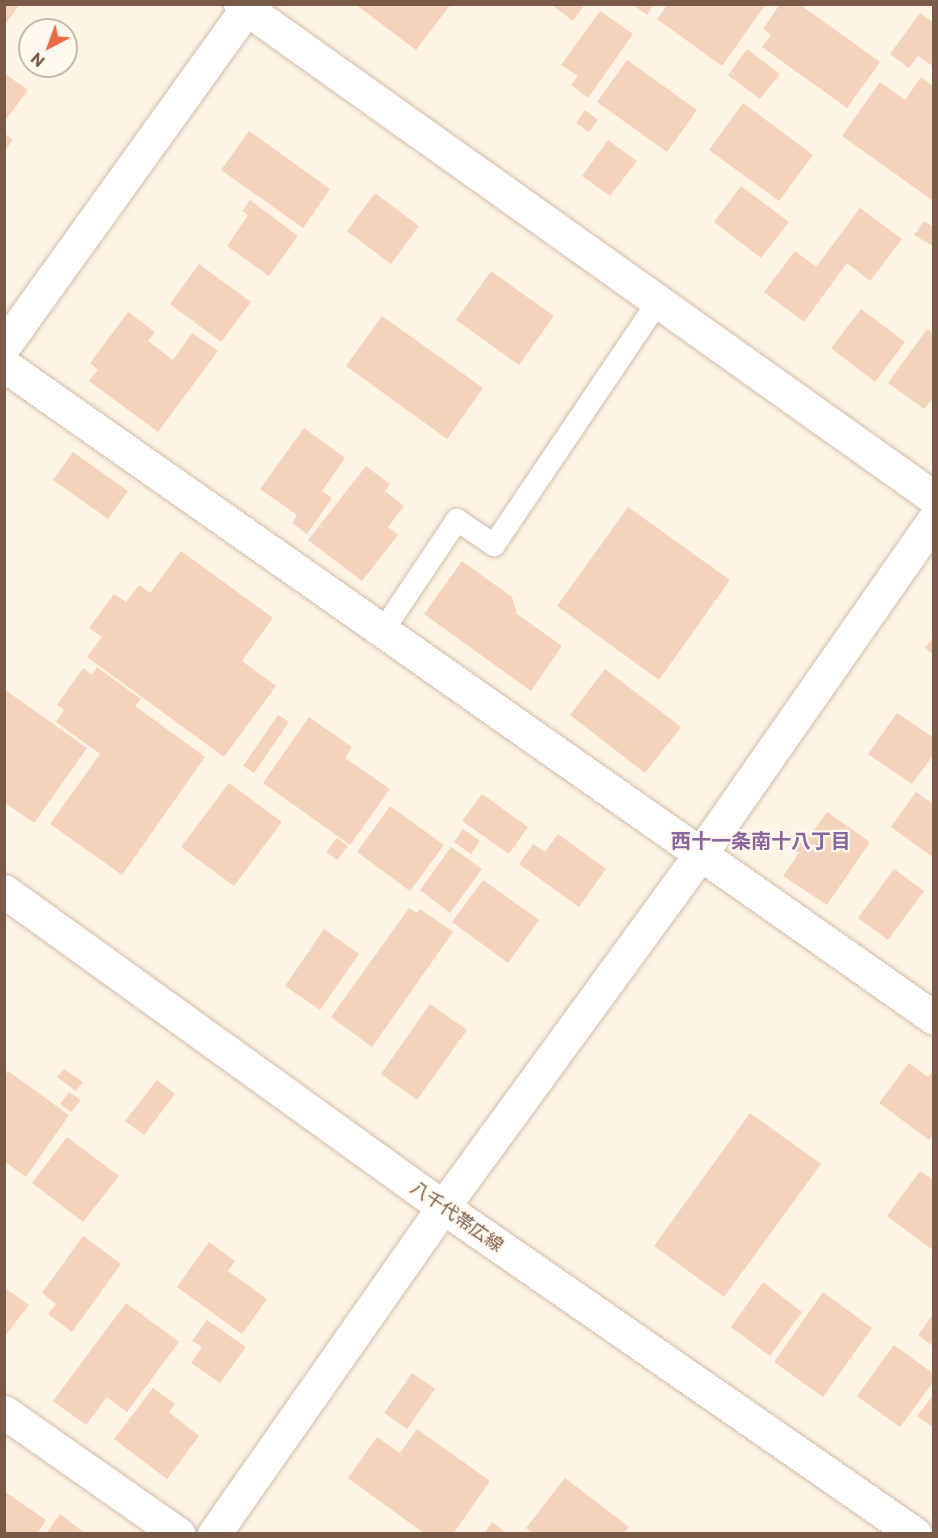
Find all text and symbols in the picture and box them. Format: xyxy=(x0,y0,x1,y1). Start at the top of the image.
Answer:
north arrow xyxy=(18,18,78,78)
text: N xyxy=(26,49,48,72)
district label: 西十一条南十八丁目 xyxy=(671,828,851,852)
street label: 八千代帯広線 xyxy=(407,1176,507,1256)

